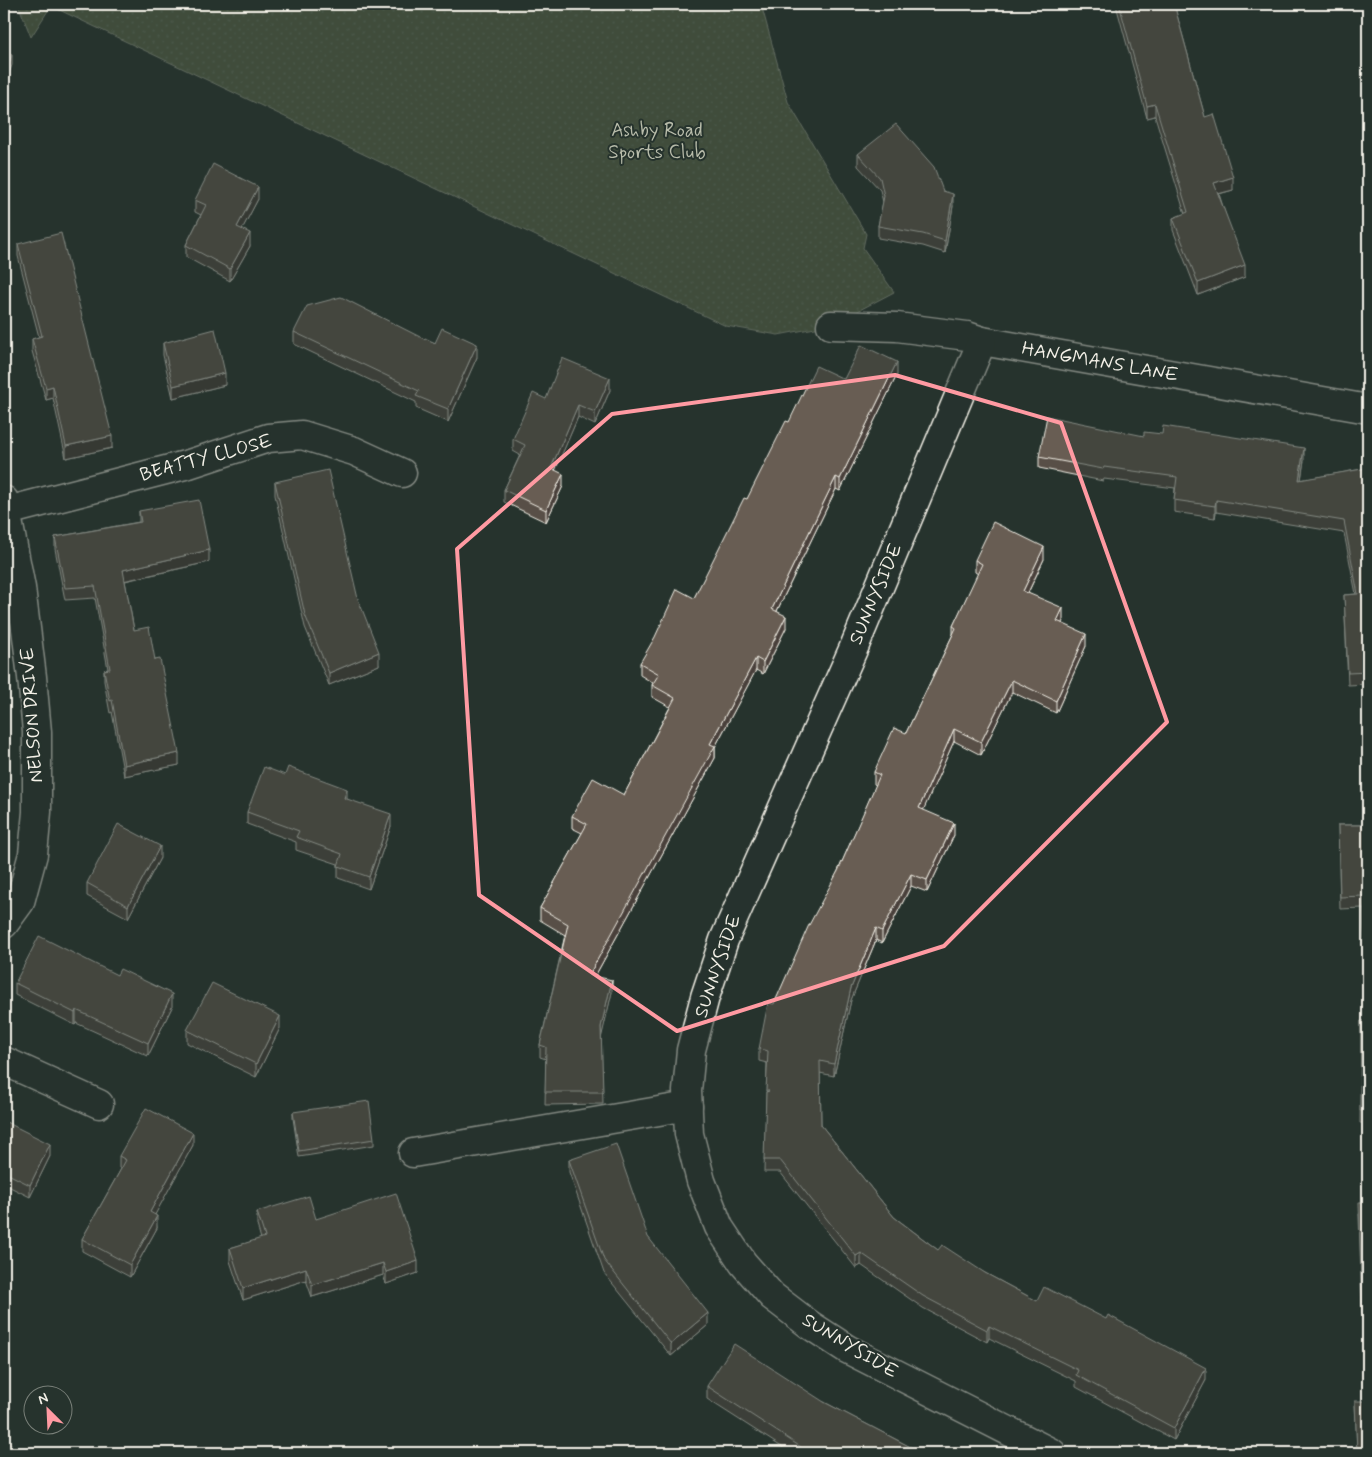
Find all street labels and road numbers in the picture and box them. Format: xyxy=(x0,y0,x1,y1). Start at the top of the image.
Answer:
street label: HANGMANS LANE xyxy=(1020,336,1180,388)
street label: BEATTY CLOSE xyxy=(137,428,275,488)
street label: SUNNYSIDE xyxy=(843,540,909,648)
street label: NELSON DRIVE xyxy=(15,646,49,784)
street label: SUNNYSIDE xyxy=(689,911,747,1021)
street label: SUNNYSIDE xyxy=(797,1308,903,1384)

